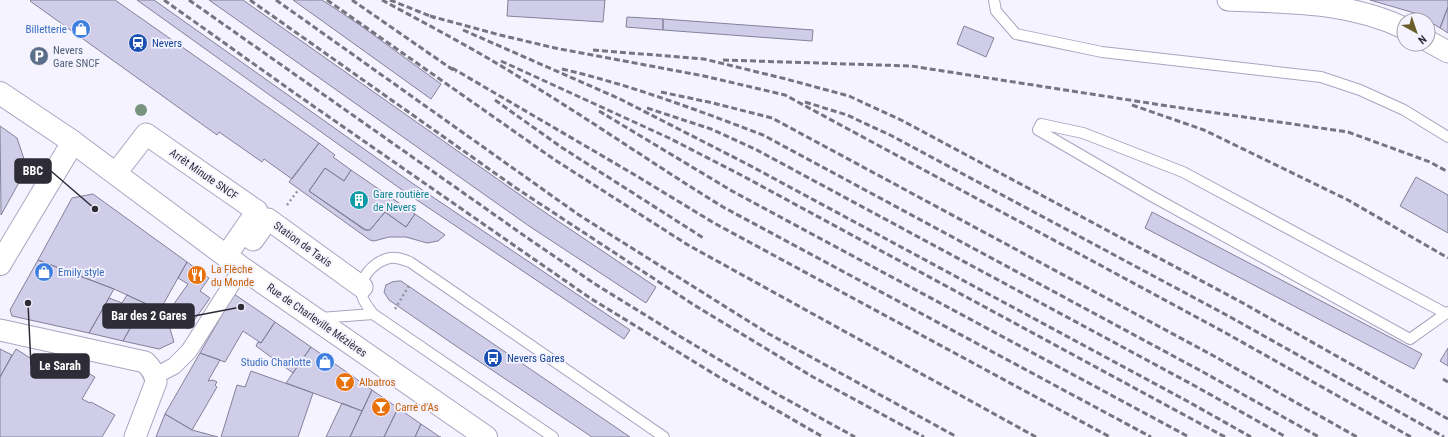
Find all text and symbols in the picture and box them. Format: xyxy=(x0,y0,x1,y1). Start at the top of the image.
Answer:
north arrow xyxy=(1396,12,1436,52)
shop icon: Billetterie xyxy=(70,18,92,40)
place label: Billetterie xyxy=(26,23,67,36)
station icon: Nevers xyxy=(127,32,149,54)
text: N xyxy=(1415,32,1429,47)
place label: Nevers xyxy=(152,37,182,50)
place label: Nevers Gare SNCF xyxy=(53,44,100,70)
parking icon: Nevers Gare SNCF xyxy=(28,45,50,67)
street label: Arrêt Minute SNCF xyxy=(167,146,240,203)
callout: BBC xyxy=(15,159,51,183)
text: BBC xyxy=(23,164,43,178)
place label: Gare routière de Nevers xyxy=(373,188,429,214)
building icon: Gare routière de Nevers xyxy=(348,189,370,211)
street label: Station de Taxis xyxy=(271,219,334,270)
shop icon: Emily style xyxy=(33,261,55,283)
place label: La Flèche du Monde xyxy=(211,263,254,289)
restaurant icon: La Flèche du Monde xyxy=(186,264,208,286)
place label: Emily style xyxy=(58,266,104,279)
street label: Rue de Charleville Mézières xyxy=(264,281,369,360)
callout: Bar des 2 Gares xyxy=(103,304,194,328)
text: Bar des 2 Gares xyxy=(111,309,187,323)
bus stop icon: Nevers Gares xyxy=(482,347,504,369)
shop icon: Studio Charlotte xyxy=(314,351,336,373)
place label: Nevers Gares xyxy=(507,352,565,365)
callout: Le Sarah xyxy=(31,354,89,378)
place label: Studio Charlotte xyxy=(241,356,311,369)
text: Le Sarah xyxy=(39,359,81,373)
bar icon: Albatros xyxy=(334,371,356,393)
place label: Albatros xyxy=(359,376,396,389)
bar icon: Carré d'As xyxy=(370,396,392,418)
place label: Carré d'As xyxy=(395,401,439,414)

